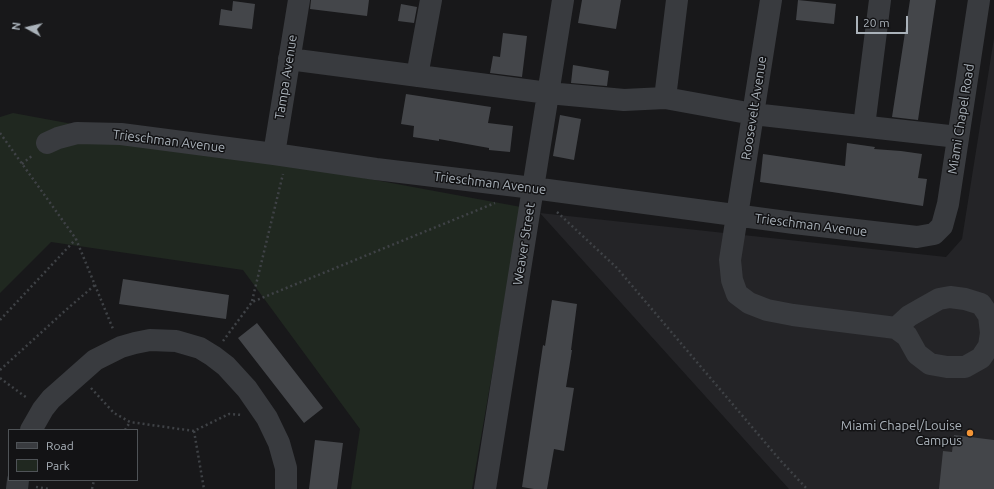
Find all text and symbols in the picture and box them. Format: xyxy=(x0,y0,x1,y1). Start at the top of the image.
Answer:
north arrow xyxy=(8,8,48,48)
scale bar xyxy=(858,8,910,34)
text: 20 m xyxy=(863,16,890,29)
text: N xyxy=(10,21,23,31)
street label: Tampa Avenue xyxy=(272,33,300,121)
street label: Roosevelt Avenue xyxy=(738,55,770,161)
street label: Miami Chapel Road xyxy=(945,63,977,175)
street label: Trieschman Avenue xyxy=(112,126,226,156)
street label: Trieschman Avenue xyxy=(433,168,547,198)
street label: Weaver Street xyxy=(510,202,538,286)
street label: Trieschman Avenue xyxy=(754,210,868,240)
place label: Miami Chapel/Louise Campus xyxy=(841,418,962,449)
marker: Miami Chapel/Louise Campus xyxy=(965,428,975,438)
legend xyxy=(8,429,138,481)
text: Road xyxy=(46,439,74,452)
text: Park xyxy=(46,459,70,472)

